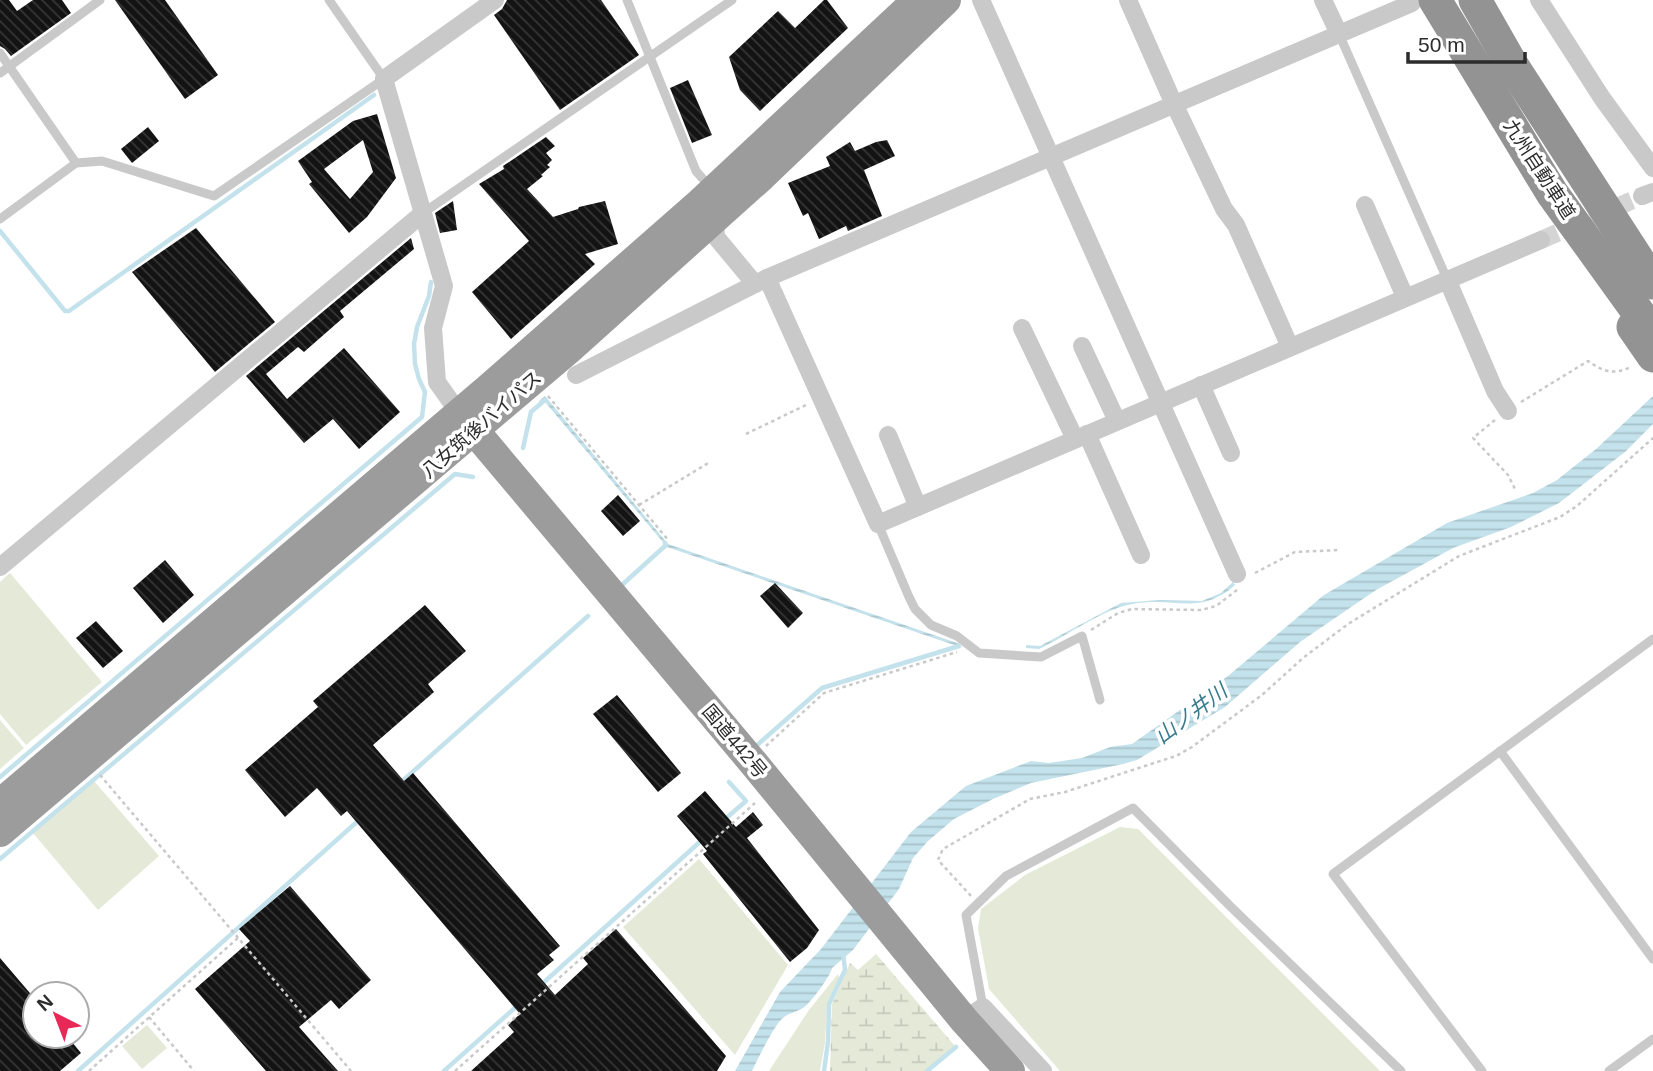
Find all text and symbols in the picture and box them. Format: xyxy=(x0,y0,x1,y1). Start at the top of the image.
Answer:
scale bar xyxy=(1408,21,1525,65)
text: 50 m xyxy=(1418,33,1465,56)
street label: 九州自動車道 xyxy=(1500,116,1579,223)
street label: 八女筑後バイパス xyxy=(417,367,545,482)
water label: 山ノ井川 xyxy=(1150,678,1233,748)
street label: 国道442号 xyxy=(698,701,771,782)
north arrow xyxy=(21,980,91,1050)
text: N xyxy=(33,990,57,1015)

